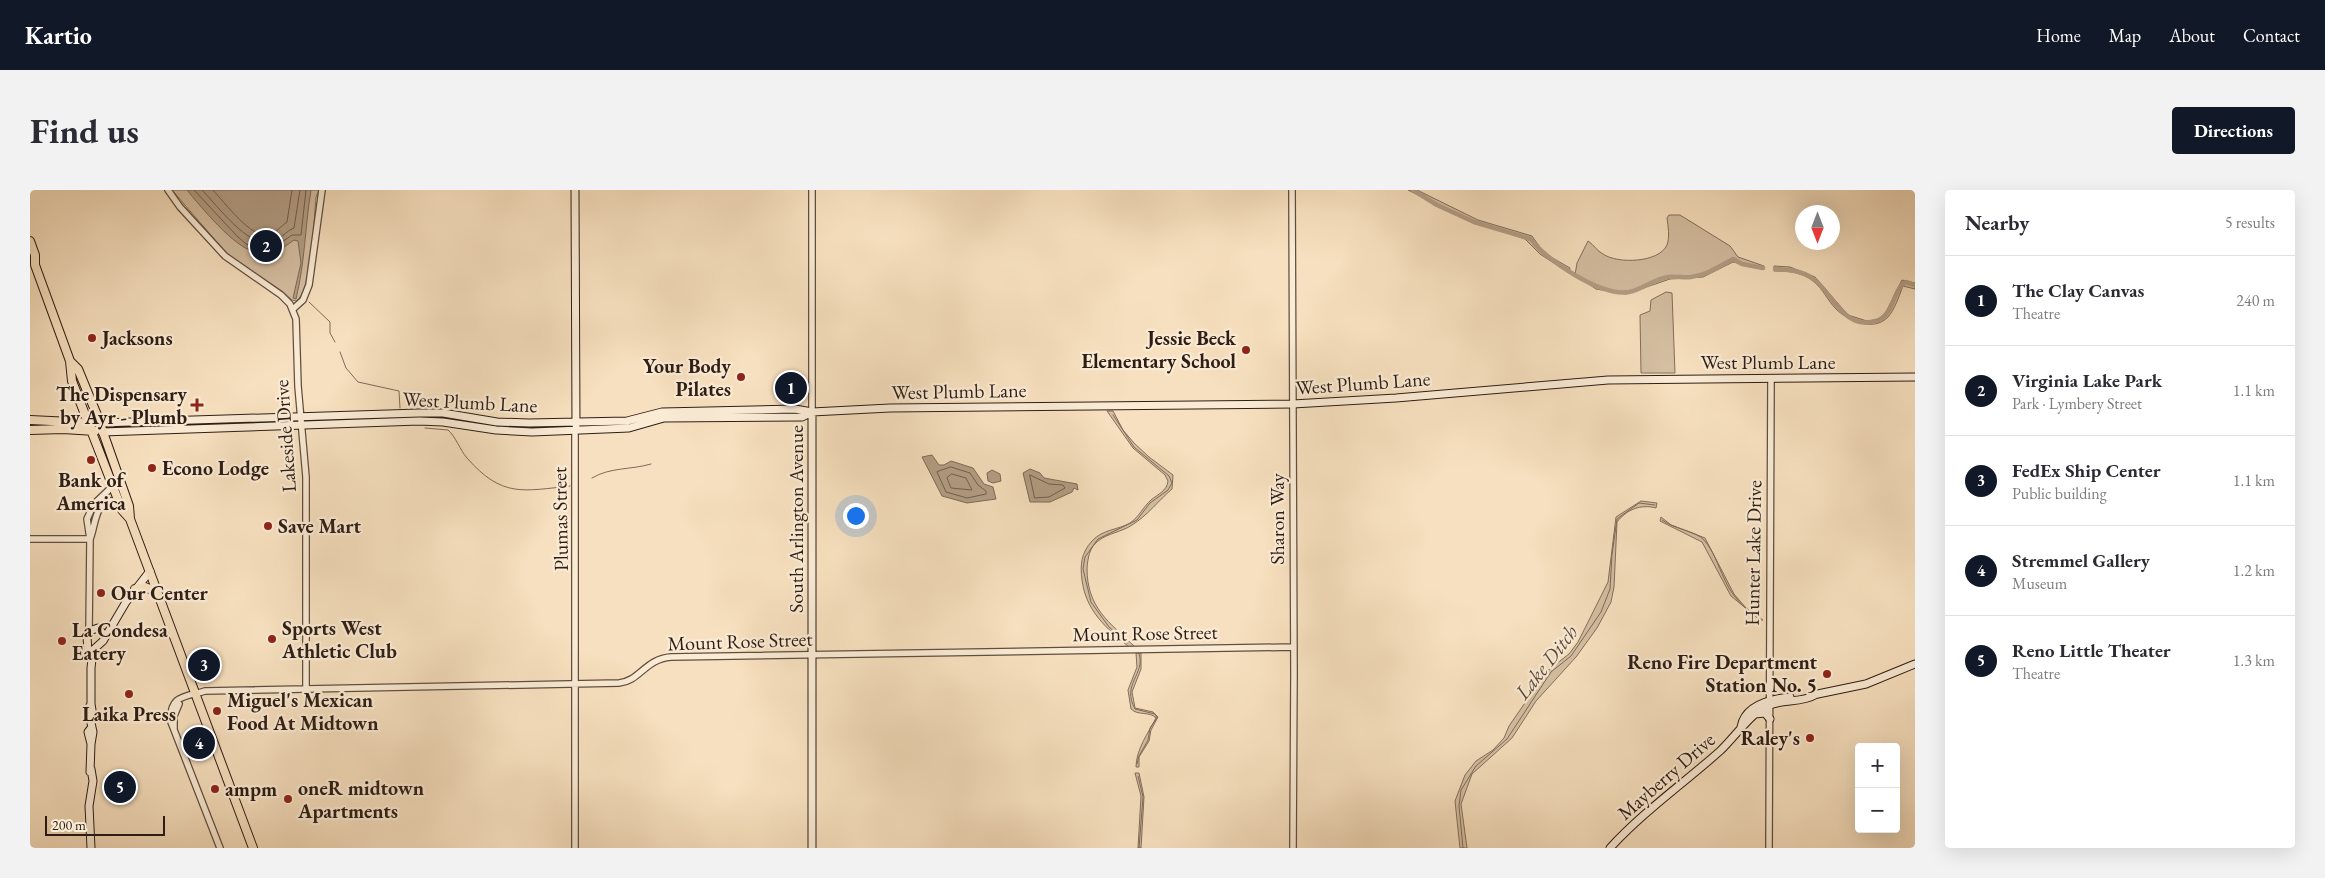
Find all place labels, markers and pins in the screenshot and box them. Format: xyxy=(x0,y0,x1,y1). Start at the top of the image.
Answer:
pin: 2 xyxy=(250,227,282,265)
place label: Jacksons xyxy=(100,325,173,351)
place label: Jessie Beck Elementary School xyxy=(1082,325,1237,374)
marker: Jacksons xyxy=(86,332,98,344)
marker: Jessie Beck Elementary School xyxy=(1240,344,1252,356)
place label: Your Body Pilates xyxy=(643,353,731,402)
pin: 1 xyxy=(775,369,807,407)
marker: Your Body Pilates xyxy=(735,371,747,383)
place label: The Dispensary by Ayr - Plumb xyxy=(56,381,187,430)
marker: The Dispensary by Ayr - Plumb xyxy=(191,399,203,411)
marker: Bank of America xyxy=(85,454,97,466)
place label: Econo Lodge xyxy=(162,455,269,481)
marker: Econo Lodge xyxy=(146,462,158,474)
place label: Bank of America xyxy=(55,467,127,516)
place label: Save Mart xyxy=(278,513,362,539)
marker: Save Mart xyxy=(262,520,274,532)
place label: Our Center xyxy=(111,580,209,606)
marker: Our Center xyxy=(95,587,107,599)
place label: Sports West Athletic Club xyxy=(281,615,397,664)
place label: La Condesa Eatery xyxy=(72,617,168,666)
marker: Sports West Athletic Club xyxy=(266,633,278,645)
marker: La Condesa Eatery xyxy=(56,635,68,647)
pin: 3 xyxy=(188,646,220,684)
place label: Reno Fire Department Station No. 5 xyxy=(1627,649,1817,698)
marker: Reno Fire Department Station No. 5 xyxy=(1821,668,1833,680)
place label: Miguel's Mexican Food At Midtown xyxy=(227,687,378,736)
marker: Laika Press xyxy=(123,688,135,700)
place label: Laika Press xyxy=(82,701,176,727)
marker: Miguel's Mexican Food At Midtown xyxy=(211,705,223,717)
pin: 4 xyxy=(183,724,215,762)
place label: Raley's xyxy=(1741,725,1800,751)
marker: Raley's xyxy=(1804,732,1816,744)
pin: 5 xyxy=(104,768,136,806)
place label: oneR midtown Apartments xyxy=(297,775,424,824)
place label: ampm xyxy=(225,776,277,802)
marker: ampm xyxy=(209,783,221,795)
marker: oneR midtown Apartments xyxy=(282,793,294,805)

